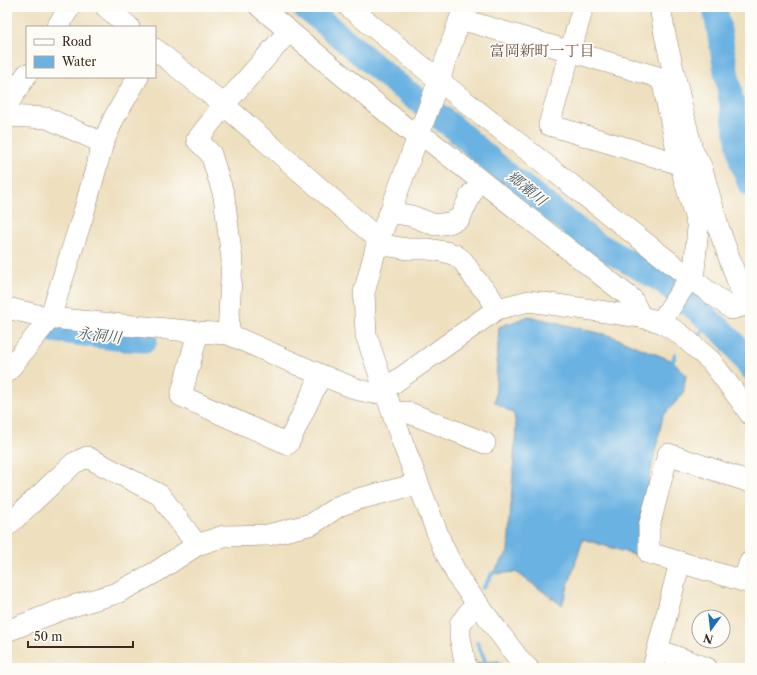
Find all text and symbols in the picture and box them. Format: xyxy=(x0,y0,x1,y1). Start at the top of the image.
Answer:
legend xyxy=(26,26,156,78)
text: Road xyxy=(62,34,92,49)
district label: 富岡新町一丁目 xyxy=(489,41,595,60)
text: Water xyxy=(61,54,96,69)
water label: 郷瀬川 xyxy=(504,166,552,211)
water label: 永洞川 xyxy=(76,323,124,347)
north arrow xyxy=(691,609,731,649)
scale bar xyxy=(28,623,133,649)
text: 50 m xyxy=(34,629,63,644)
text: N xyxy=(702,631,715,647)

